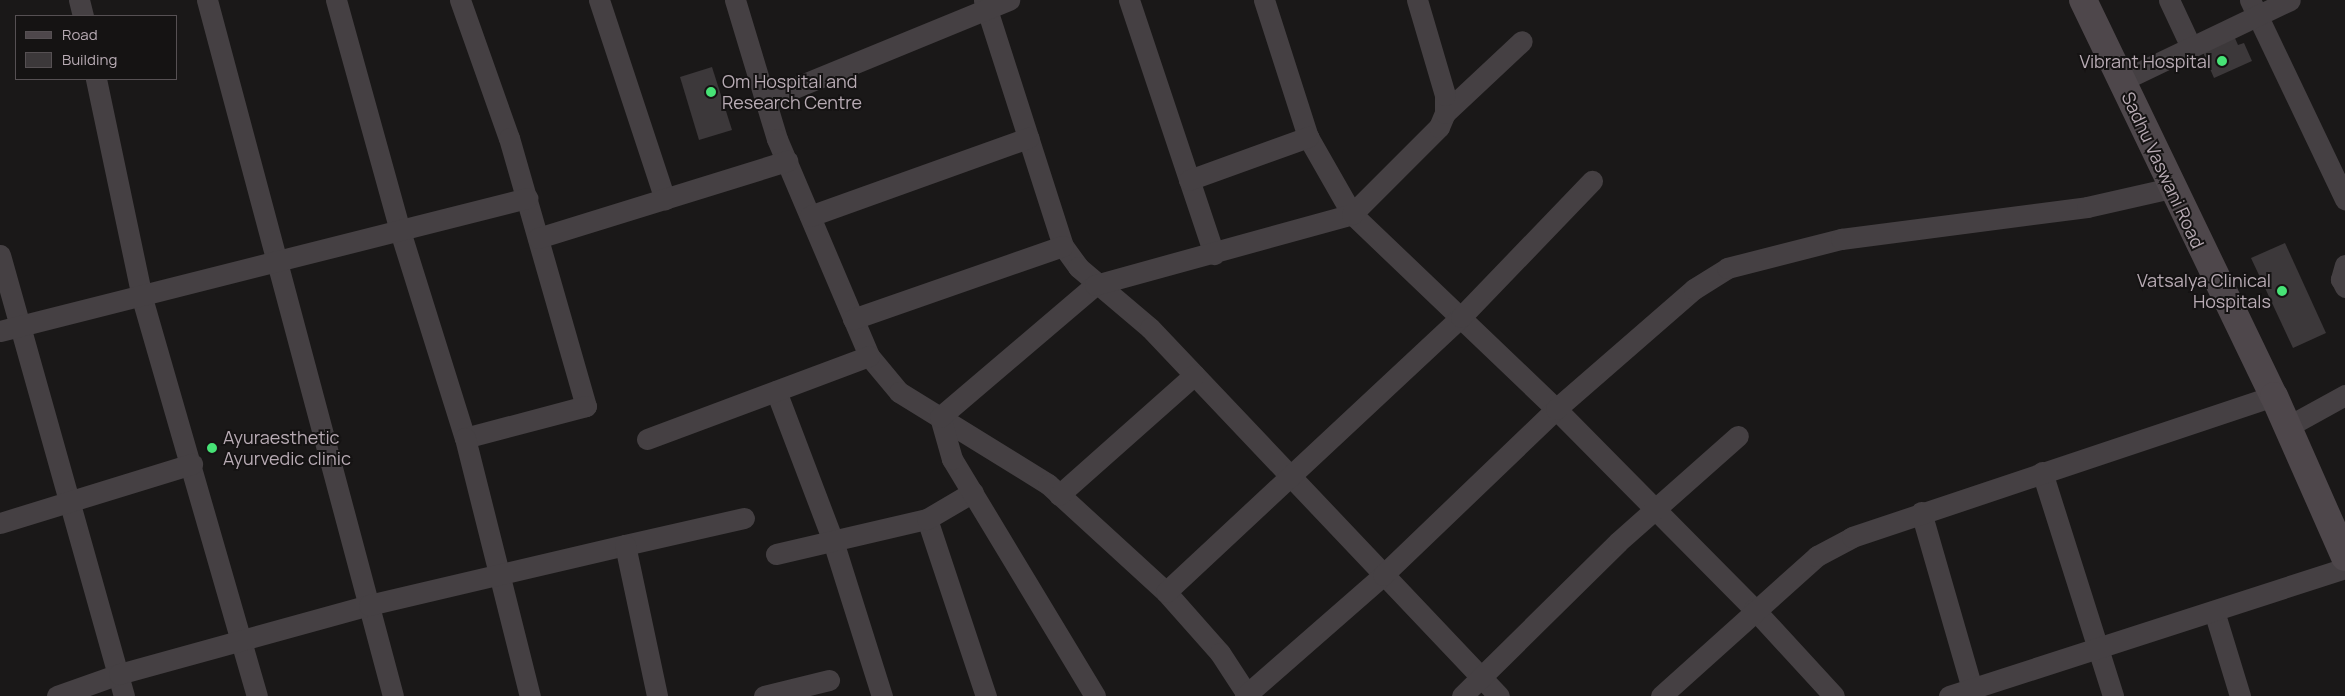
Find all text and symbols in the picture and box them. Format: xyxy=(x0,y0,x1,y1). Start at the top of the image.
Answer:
legend xyxy=(15,15,178,80)
text: Road xyxy=(62,24,98,45)
text: Building xyxy=(62,49,117,70)
place label: Vibrant Hospital xyxy=(2079,50,2211,72)
marker: Vibrant Hospital xyxy=(2215,54,2229,68)
place label: Om Hospital and Research Centre xyxy=(722,71,862,114)
marker: Om Hospital and Research Centre xyxy=(704,85,718,99)
street label: Sadhu Vaswani Road xyxy=(2117,88,2209,252)
place label: Vatsalya Clinical Hospitals xyxy=(2137,270,2271,312)
marker: Vatsalya Clinical Hospitals xyxy=(2275,284,2289,298)
place label: Ayuraesthetic Ayurvedic clinic xyxy=(223,427,351,469)
marker: Ayuraesthetic Ayurvedic clinic xyxy=(205,441,219,455)

